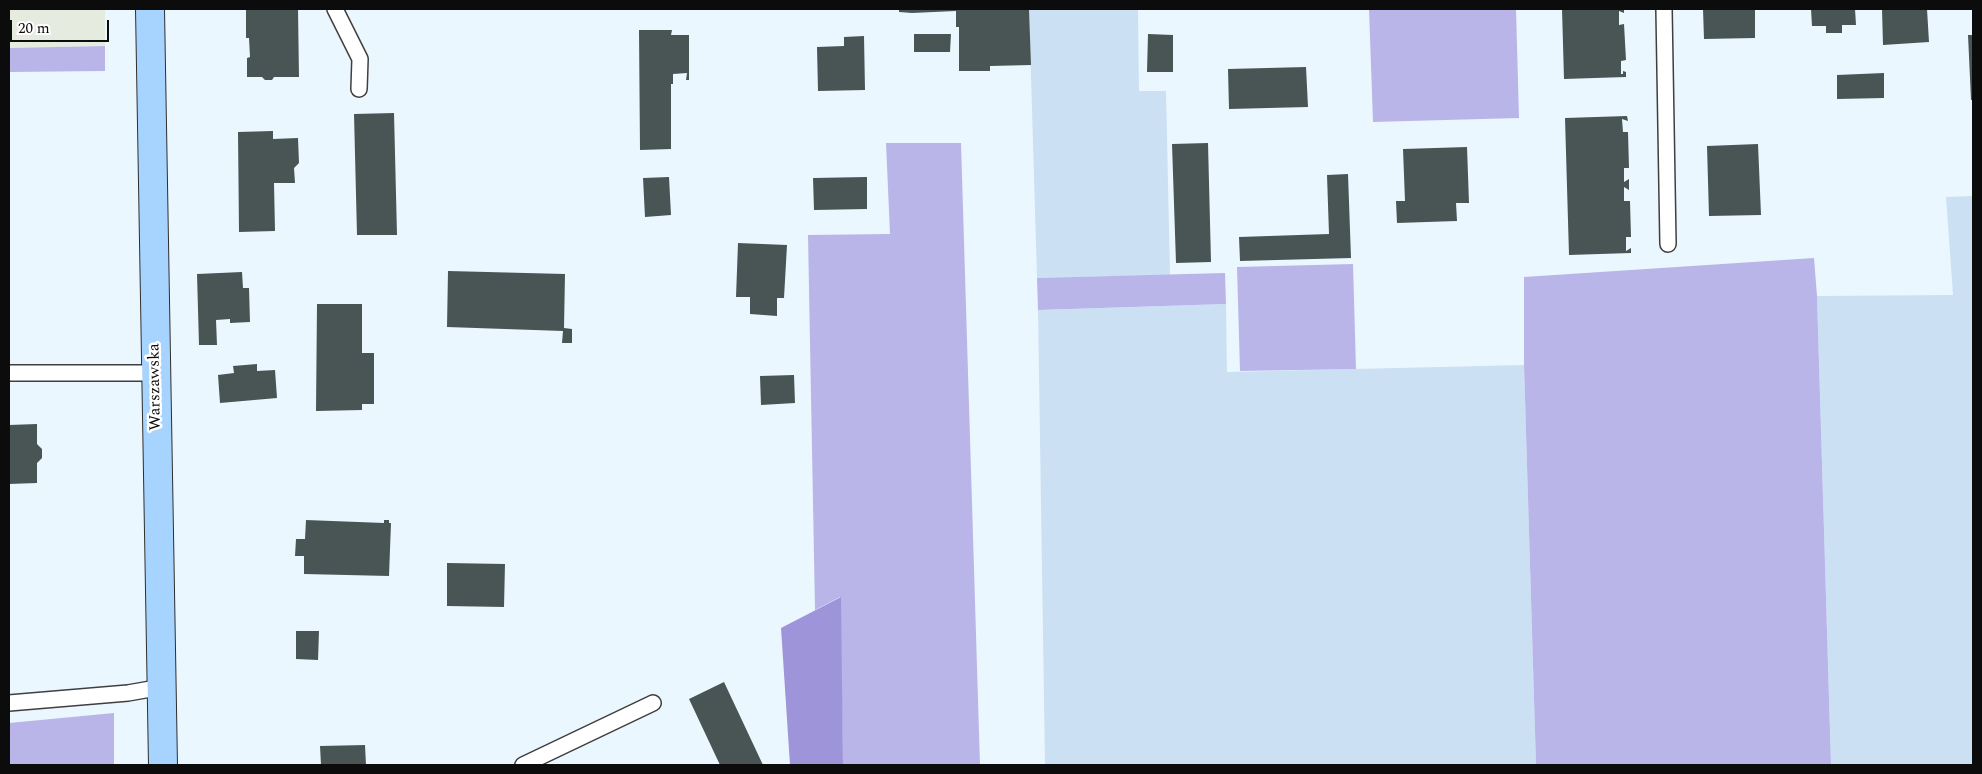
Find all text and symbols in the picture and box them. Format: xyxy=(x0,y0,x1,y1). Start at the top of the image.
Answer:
scale bar xyxy=(12,10,111,42)
text: 20 m xyxy=(18,17,50,40)
street label: Warszawska xyxy=(146,343,166,431)

